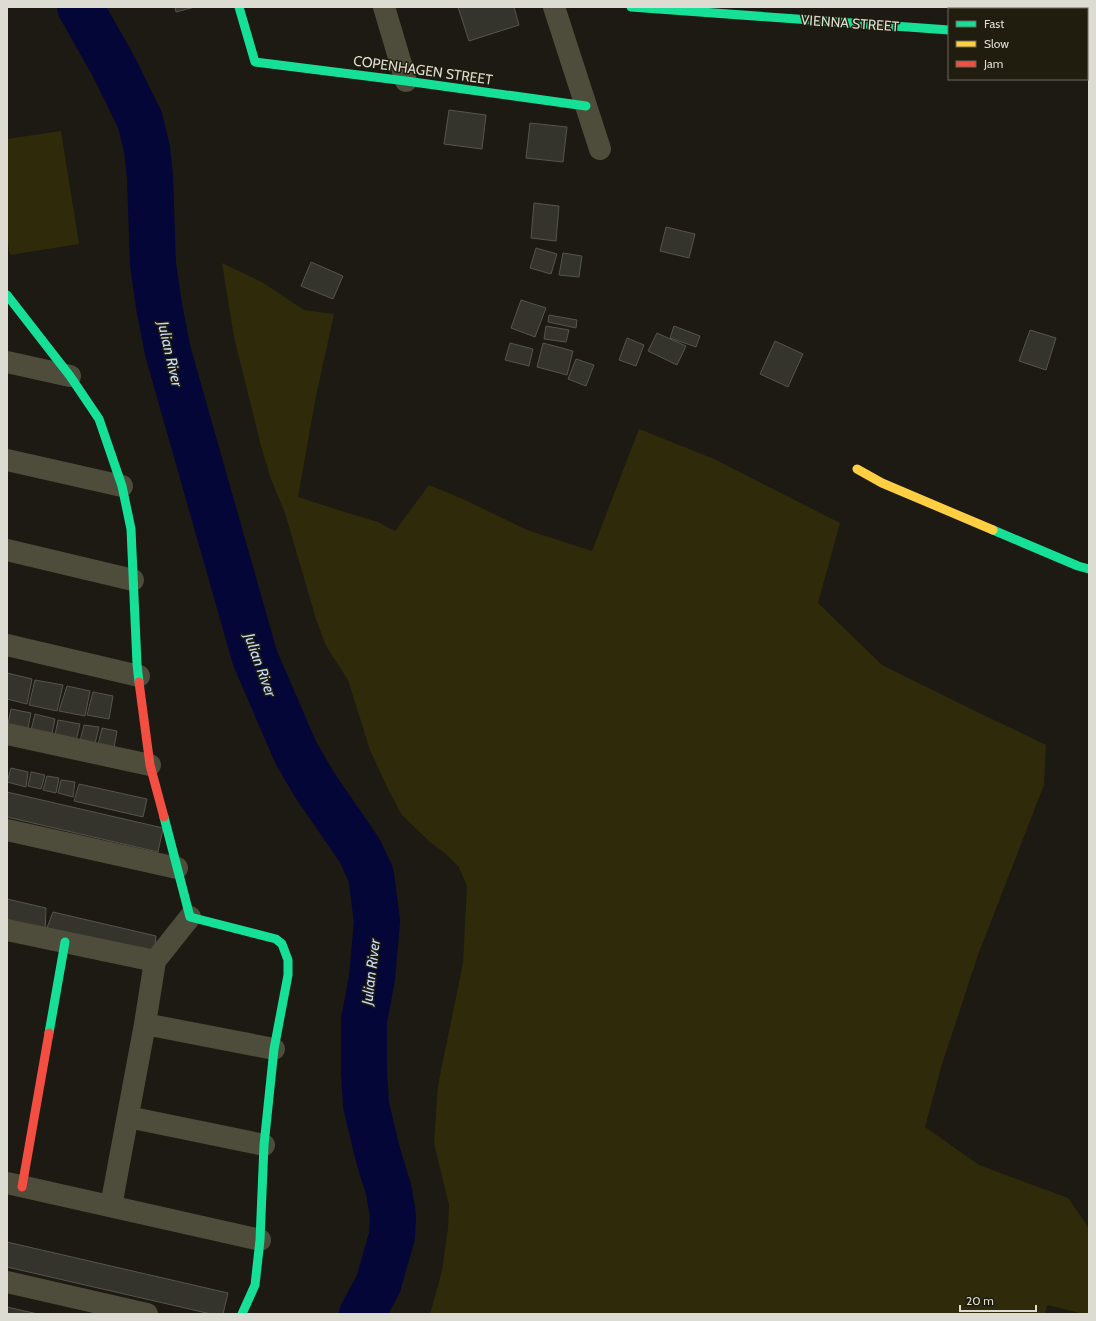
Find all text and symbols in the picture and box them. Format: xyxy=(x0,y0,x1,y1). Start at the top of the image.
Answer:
legend xyxy=(948,8,1088,80)
street label: VIENNA STREET xyxy=(800,11,900,35)
text: Fast xyxy=(984,16,1004,31)
text: Slow xyxy=(984,36,1009,51)
street label: COPENHAGEN STREET xyxy=(352,51,494,89)
text: Jam xyxy=(983,56,1003,71)
water label: Julian River xyxy=(153,318,187,390)
water label: Julian River xyxy=(239,629,280,701)
water label: Julian River xyxy=(358,937,384,1008)
scale bar xyxy=(960,1287,1036,1313)
text: 20 m xyxy=(966,1293,994,1308)

